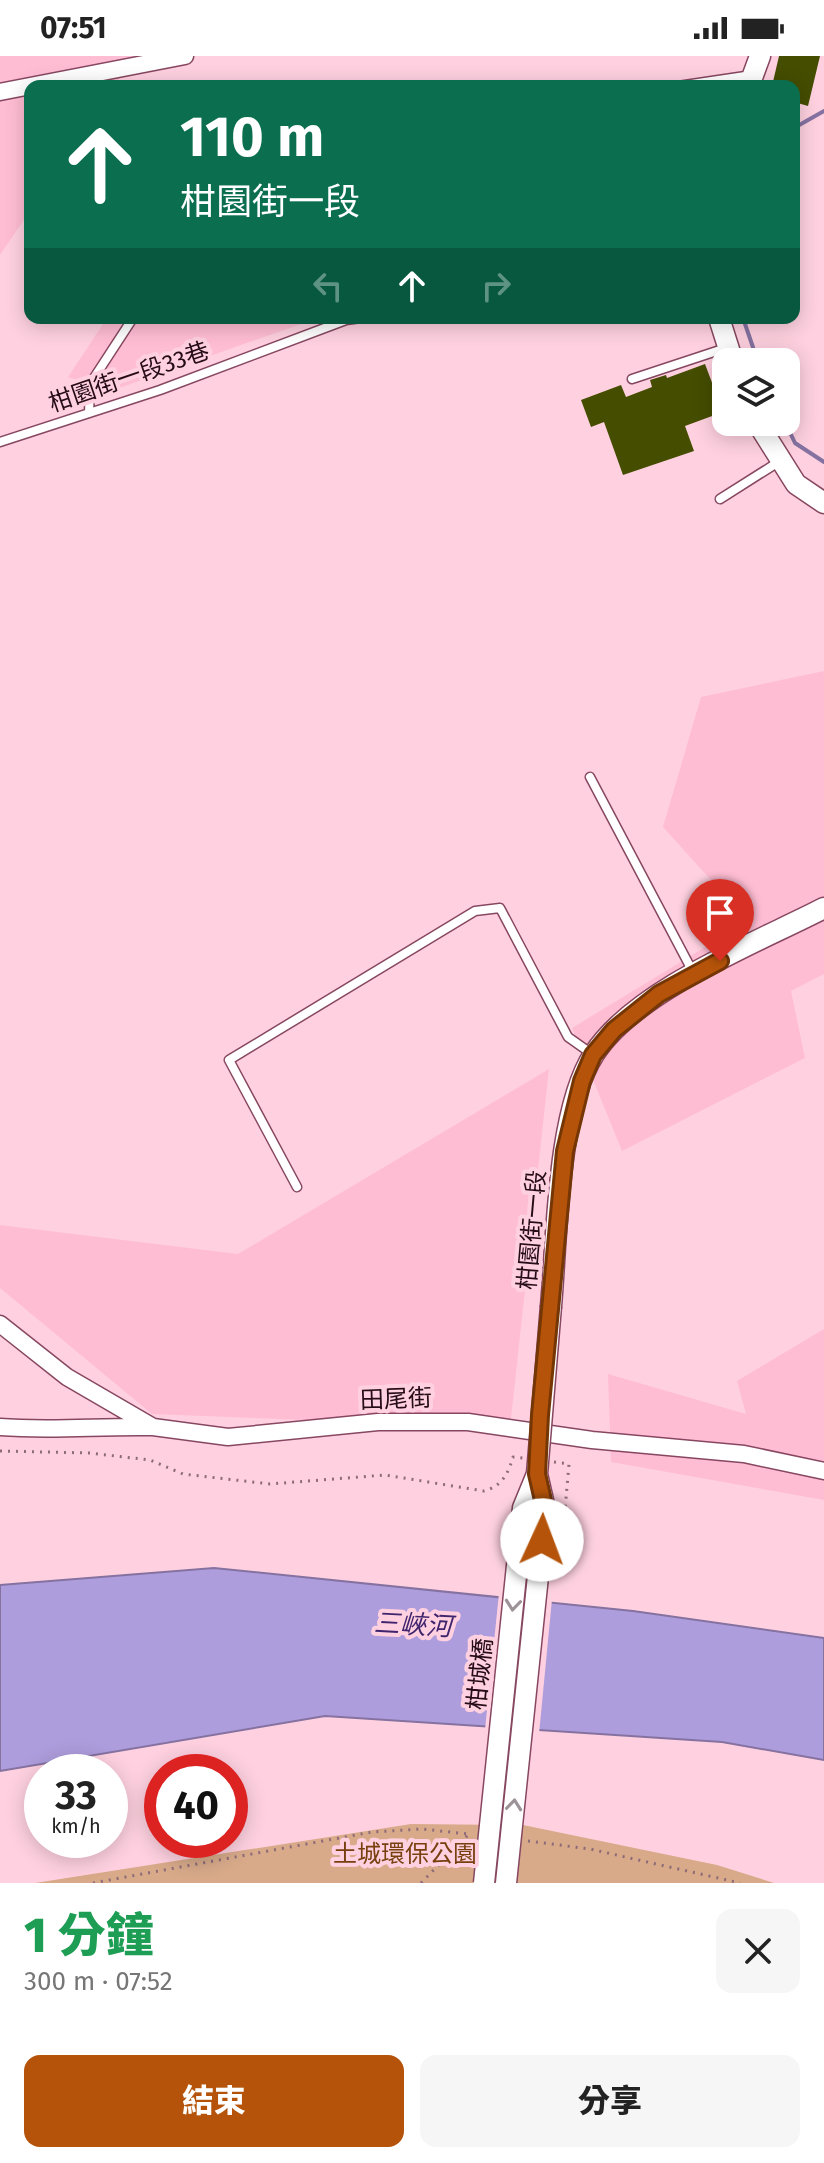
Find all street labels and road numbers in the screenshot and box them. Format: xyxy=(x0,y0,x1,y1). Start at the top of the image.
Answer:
street label: 柑園街一段33巷 xyxy=(45,336,213,418)
street label: 柑園街一段 xyxy=(513,1169,551,1291)
street label: 田尾街 xyxy=(360,1384,432,1414)
street label: 柑城橋 xyxy=(462,1637,498,1711)

